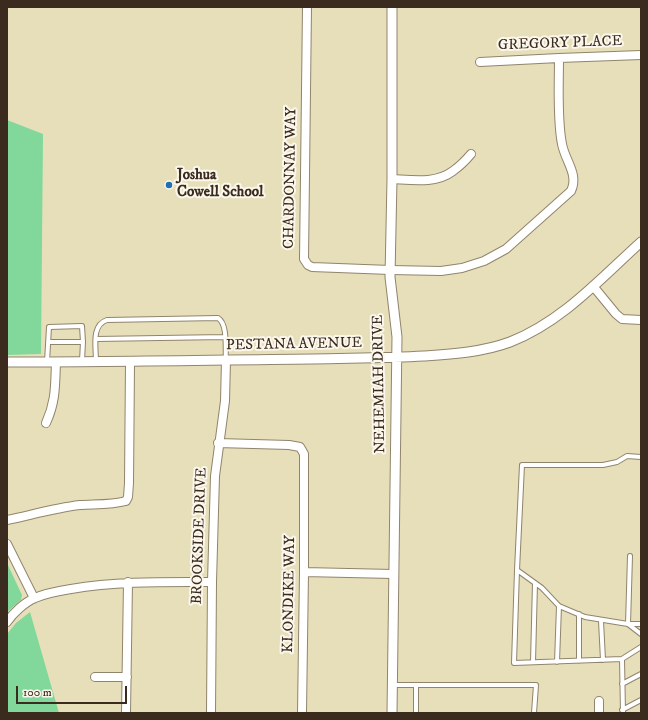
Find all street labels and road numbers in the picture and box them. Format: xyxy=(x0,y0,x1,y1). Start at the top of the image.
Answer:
street label: GREGORY PLACE xyxy=(498,33,622,55)
street label: CHARDONNAY WAY xyxy=(281,107,301,249)
street label: NEHEMIAH DRIVE xyxy=(370,315,390,453)
street label: PESTANA AVENUE xyxy=(226,335,362,355)
street label: BROOKSIDE DRIVE xyxy=(189,467,211,605)
street label: KLONDIKE WAY xyxy=(280,535,300,653)

